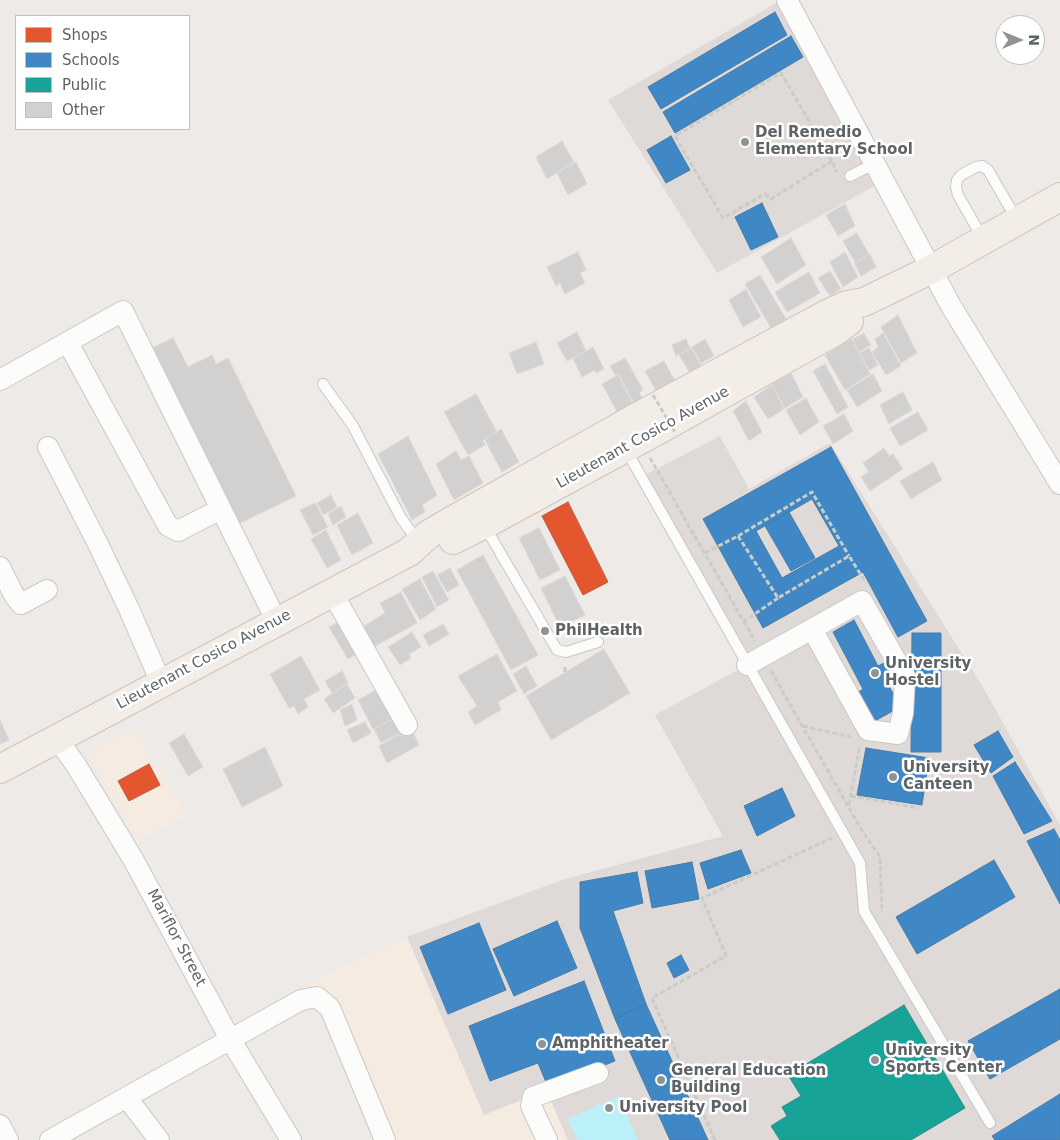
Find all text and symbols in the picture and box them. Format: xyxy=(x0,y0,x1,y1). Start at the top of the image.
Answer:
legend xyxy=(15,15,190,130)
north arrow xyxy=(995,15,1045,65)
text: Shops xyxy=(62,26,108,44)
text: N xyxy=(1026,34,1042,46)
text: Schools xyxy=(62,51,120,69)
text: Public xyxy=(62,76,106,94)
text: Other xyxy=(62,101,105,119)
place label: Del Remedio Elementary School xyxy=(755,124,913,159)
marker: Del Remedio Elementary School xyxy=(739,136,751,148)
street label: Lieutenant Cosico Avenue xyxy=(553,383,733,493)
street label: Lieutenant Cosico Avenue xyxy=(114,606,294,714)
place label: PhilHealth xyxy=(555,622,643,640)
marker: PhilHealth xyxy=(539,625,551,637)
place label: University Hostel xyxy=(885,655,971,690)
marker: University Hostel xyxy=(869,667,881,679)
place label: University Canteen xyxy=(903,759,989,794)
marker: University Canteen xyxy=(887,771,899,783)
street label: Mariflor Street xyxy=(143,886,209,990)
place label: Amphitheater xyxy=(552,1035,669,1053)
marker: Amphitheater xyxy=(536,1038,548,1050)
place label: University Sports Center xyxy=(885,1042,1002,1077)
marker: University Sports Center xyxy=(869,1054,881,1066)
place label: General Education Building xyxy=(671,1062,826,1097)
marker: General Education Building xyxy=(655,1074,667,1086)
place label: University Pool xyxy=(619,1099,747,1117)
marker: University Pool xyxy=(603,1102,615,1114)

